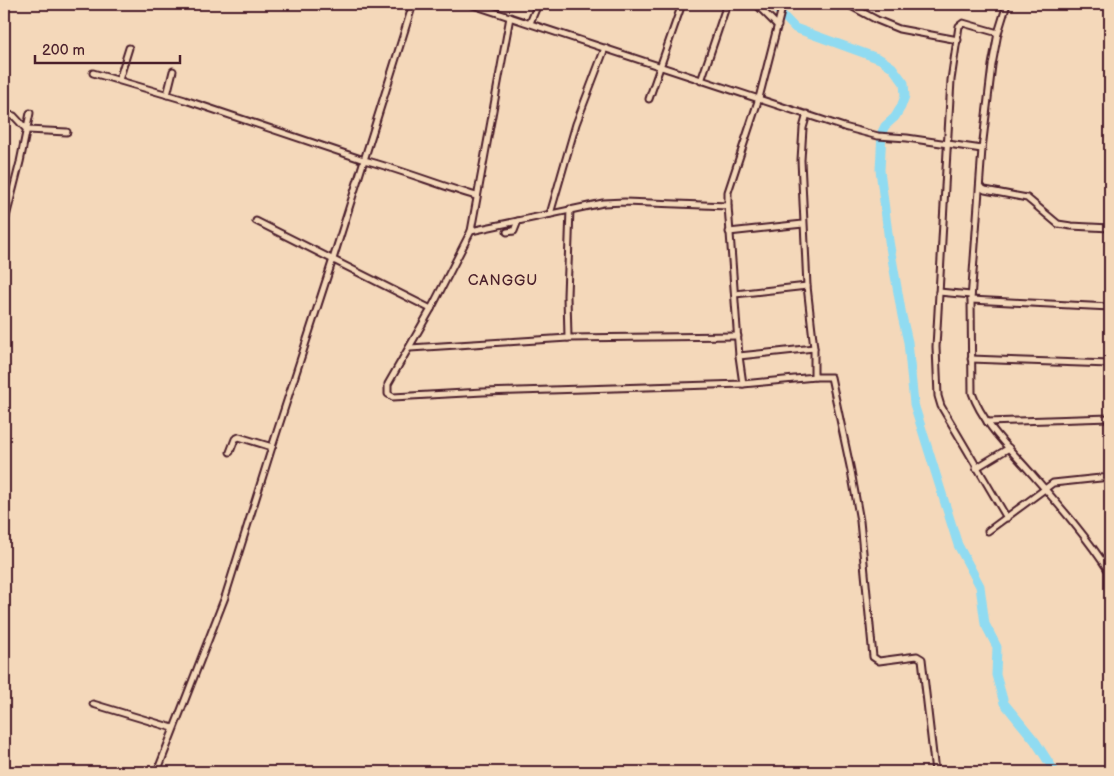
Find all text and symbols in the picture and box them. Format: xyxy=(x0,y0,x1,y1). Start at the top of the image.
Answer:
scale bar xyxy=(35,32,180,64)
text: 200 m xyxy=(42,41,85,60)
district label: CANGGU xyxy=(468,271,538,290)

